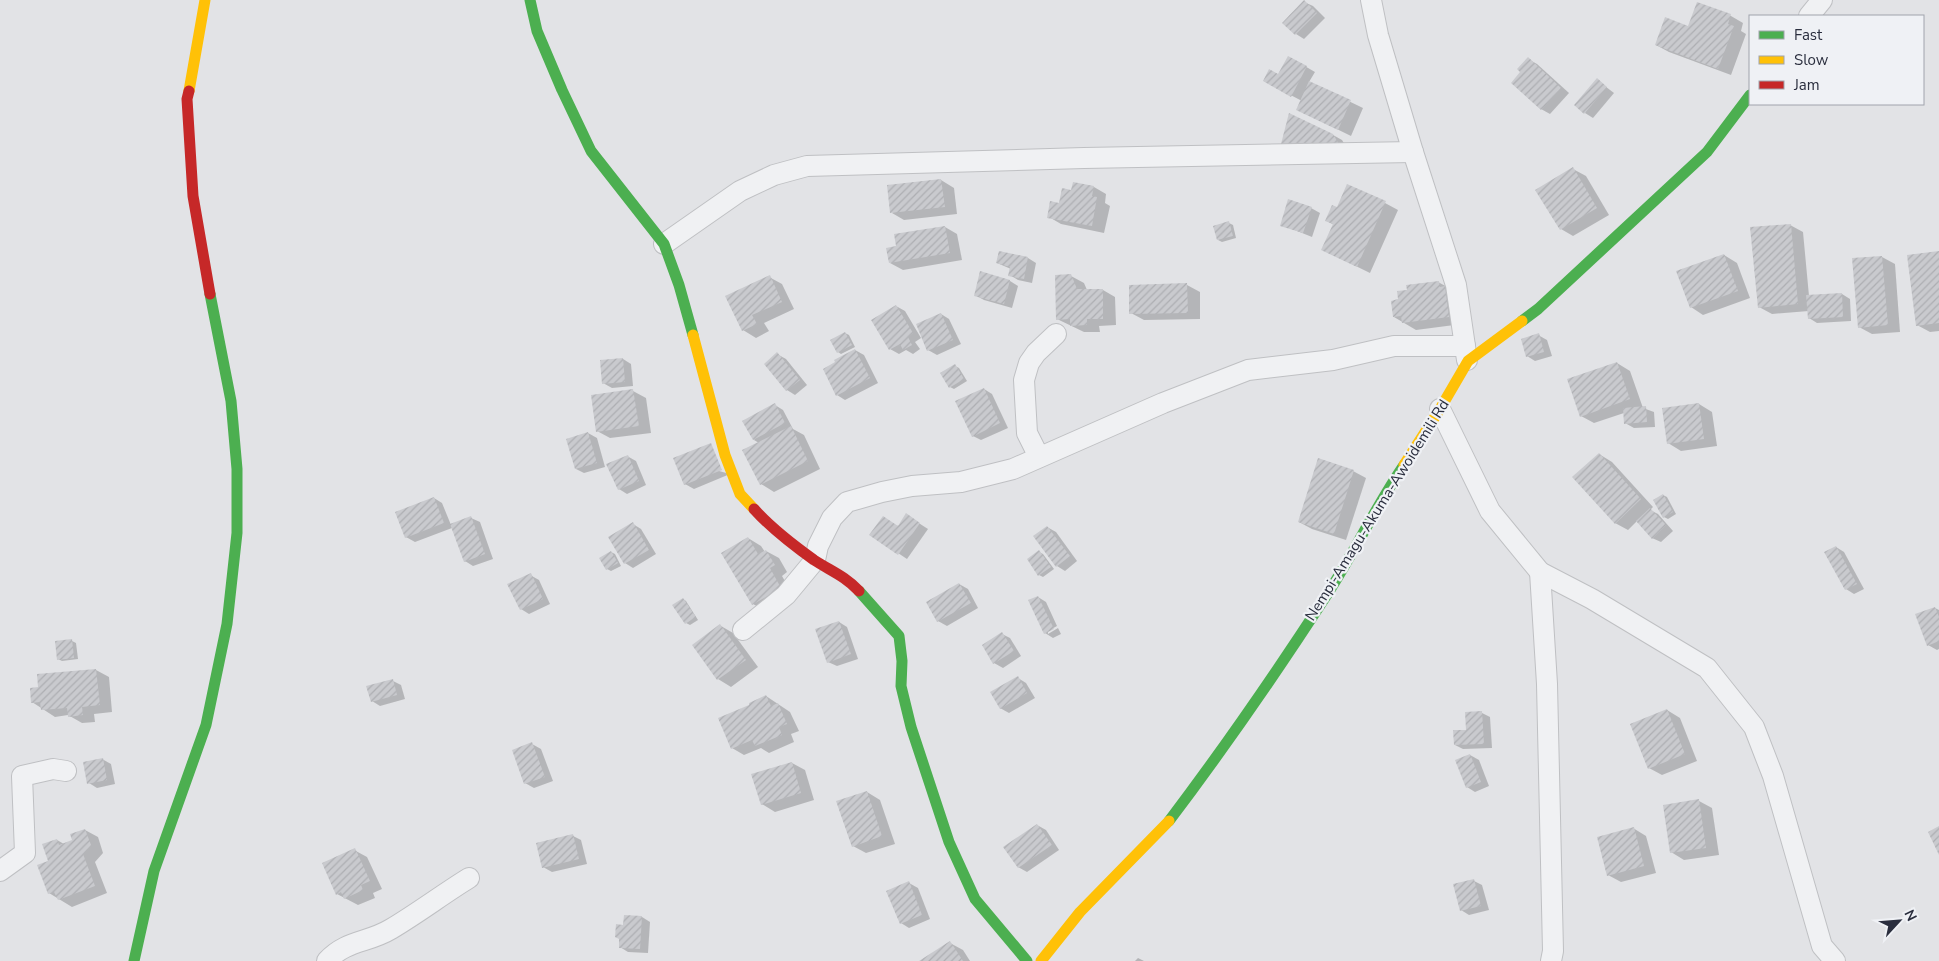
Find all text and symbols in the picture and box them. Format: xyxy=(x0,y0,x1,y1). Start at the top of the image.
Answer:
legend xyxy=(1749,15,1924,105)
text: Fast xyxy=(1794,25,1823,45)
text: Slow xyxy=(1794,50,1829,70)
text: Jam xyxy=(1793,75,1820,95)
street label: Nempi-Amagu-Akuma-Awoidemili Rd xyxy=(1300,396,1454,624)
north arrow xyxy=(1874,896,1924,946)
text: N xyxy=(1899,907,1921,924)

